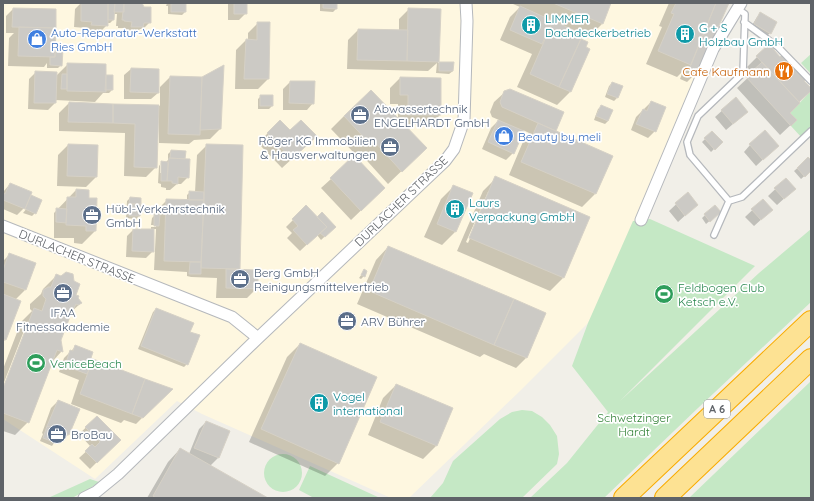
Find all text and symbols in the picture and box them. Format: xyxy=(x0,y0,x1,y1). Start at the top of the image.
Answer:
place label: LIMMER Dachdeckerbetrieb xyxy=(545,11,651,40)
building icon: LIMMER Dachdeckerbetrieb xyxy=(520,14,542,36)
place label: G + S Holzbau GmbH xyxy=(699,20,783,49)
building icon: G + S Holzbau GmbH xyxy=(674,23,696,45)
place label: Auto-Reparatur-Werkstatt Ries GmbH xyxy=(51,25,197,54)
shop icon: Auto-Reparatur-Werkstatt Ries GmbH xyxy=(26,28,48,50)
restaurant icon: Cafe Kaufmann xyxy=(773,60,795,82)
place label: Cafe Kaufmann xyxy=(682,64,770,79)
place label: Abwassertechnik ENGELHARDT GmbH xyxy=(374,101,490,130)
office icon: Abwassertechnik ENGELHARDT GmbH xyxy=(349,104,371,126)
shop icon: Beauty by meli xyxy=(493,125,515,147)
place label: Beauty by meli xyxy=(518,129,601,144)
place label: Röger KG Immobilien & Hausverwaltungen xyxy=(258,133,376,162)
office icon: Röger KG Immobilien & Hausverwaltungen xyxy=(379,136,401,158)
street label: DURLACHER STRASSE xyxy=(351,152,451,249)
place label: Laurs Verpackung GmbH xyxy=(469,195,575,224)
building icon: Laurs Verpackung GmbH xyxy=(444,198,466,220)
place label: Hübl-Verkehrstechnik GmbH xyxy=(106,201,225,230)
office icon: Hübl-Verkehrstechnik GmbH xyxy=(81,204,103,226)
street label: DURLACHER STRASSE xyxy=(17,226,137,286)
place label: Berg GmbH Reinigungsmittelvertrieb xyxy=(254,265,389,294)
office icon: Berg GmbH Reinigungsmittelvertrieb xyxy=(229,268,251,290)
place label: Feldbogen Club Ketsch e.V. xyxy=(678,280,765,309)
office icon: IFAA Fitnessakademie xyxy=(52,282,74,304)
sports icon: Feldbogen Club Ketsch e.V. xyxy=(653,283,675,305)
place label: IFAA Fitnessakademie xyxy=(16,305,110,334)
office icon: ARV Bührer xyxy=(336,310,358,332)
place label: ARV Bührer xyxy=(361,314,425,329)
sports icon: VeniceBeach xyxy=(25,352,47,374)
place label: VeniceBeach xyxy=(50,356,122,371)
place label: Vogel international xyxy=(333,389,403,418)
building icon: Vogel international xyxy=(308,392,330,414)
road number: A 6 xyxy=(704,400,730,418)
park label: Schwetzinger Hardt xyxy=(597,410,671,439)
office icon: BroBau xyxy=(46,423,68,445)
place label: BroBau xyxy=(71,427,112,442)

